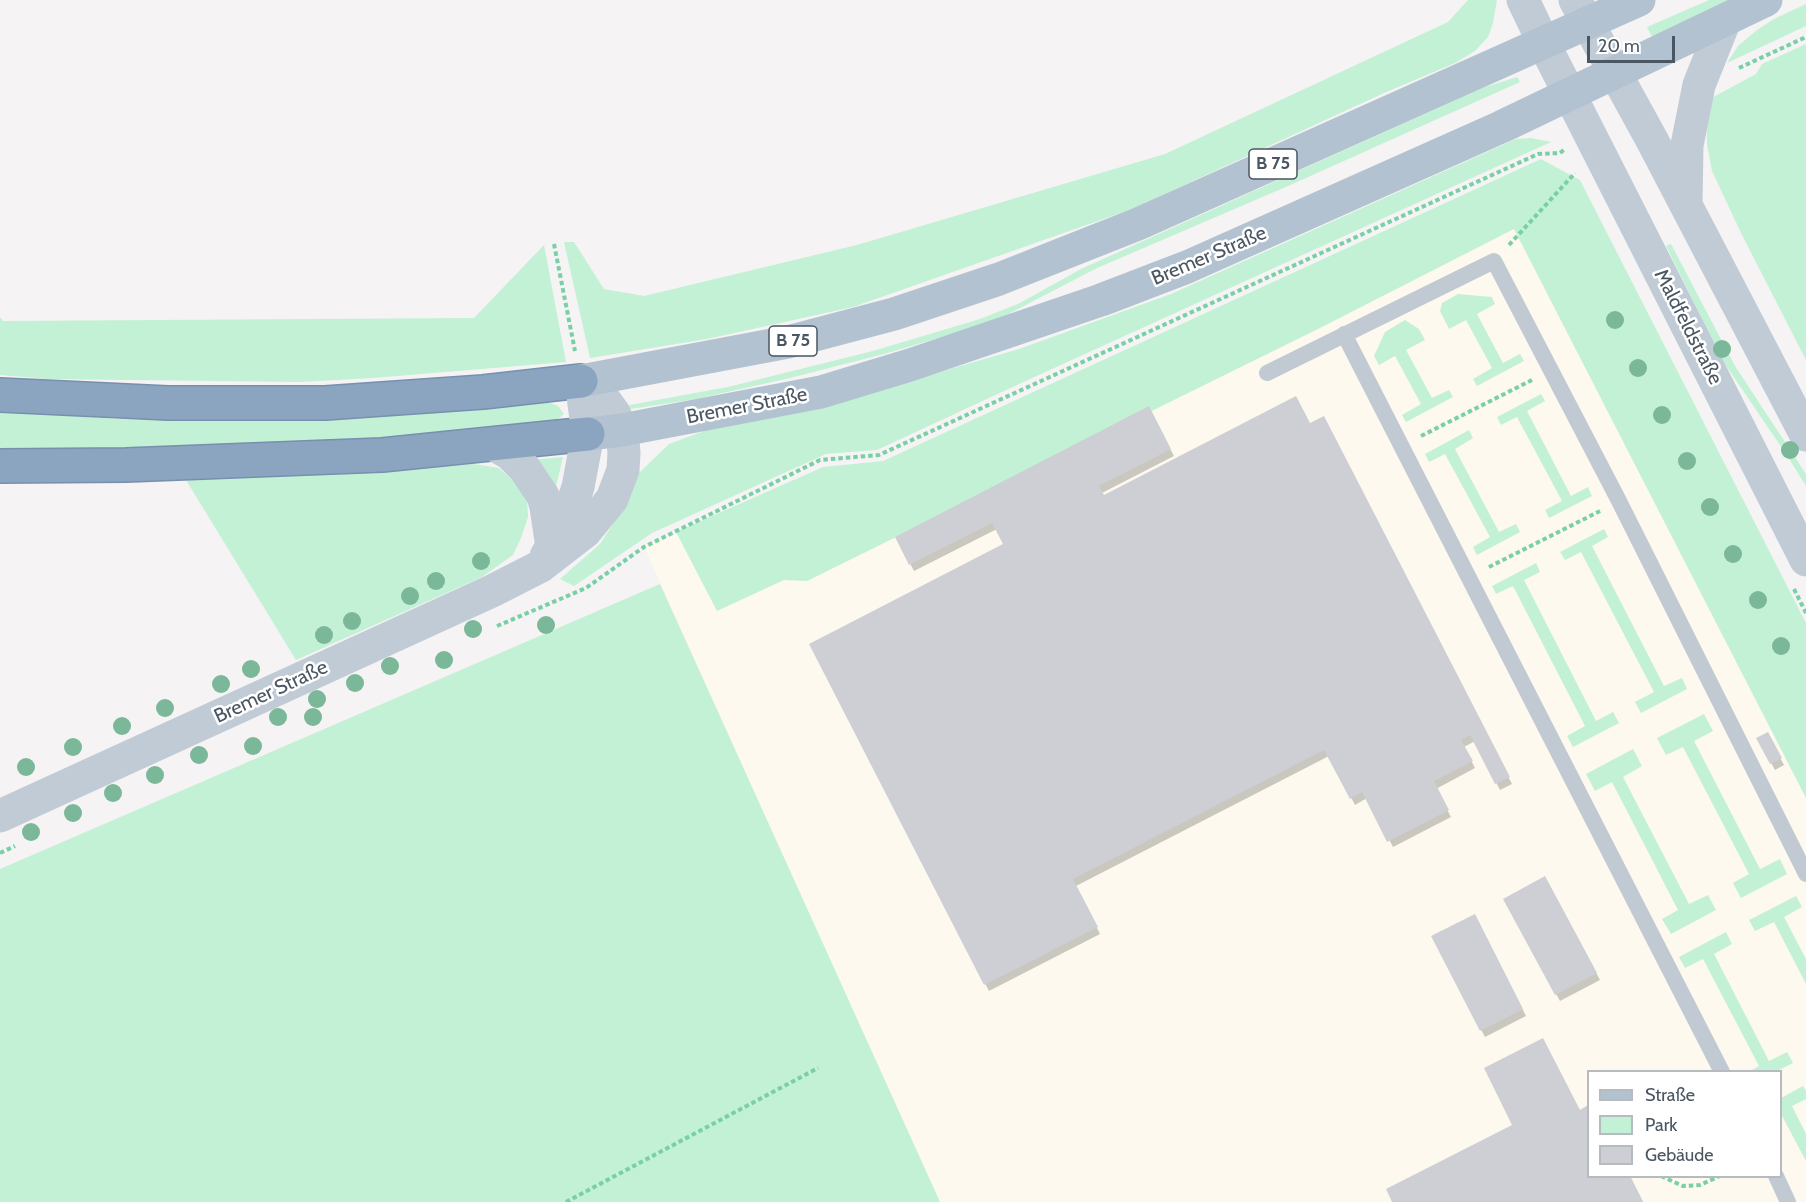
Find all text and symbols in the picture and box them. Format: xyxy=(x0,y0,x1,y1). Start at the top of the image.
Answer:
scale bar xyxy=(1590,24,1678,62)
text: 20 m xyxy=(1598,35,1640,57)
road number: B 75 xyxy=(1249,149,1297,179)
street label: Bremer Straße xyxy=(1148,221,1270,291)
street label: Maldfeldstraße xyxy=(1649,265,1727,389)
road number: B 75 xyxy=(769,326,817,356)
street label: Bremer Straße xyxy=(685,383,809,429)
street label: Bremer Straße xyxy=(211,655,331,729)
legend xyxy=(1587,1070,1782,1178)
text: Straße xyxy=(1645,1084,1695,1106)
text: Park xyxy=(1645,1114,1677,1136)
text: Gebäude xyxy=(1645,1144,1714,1166)

